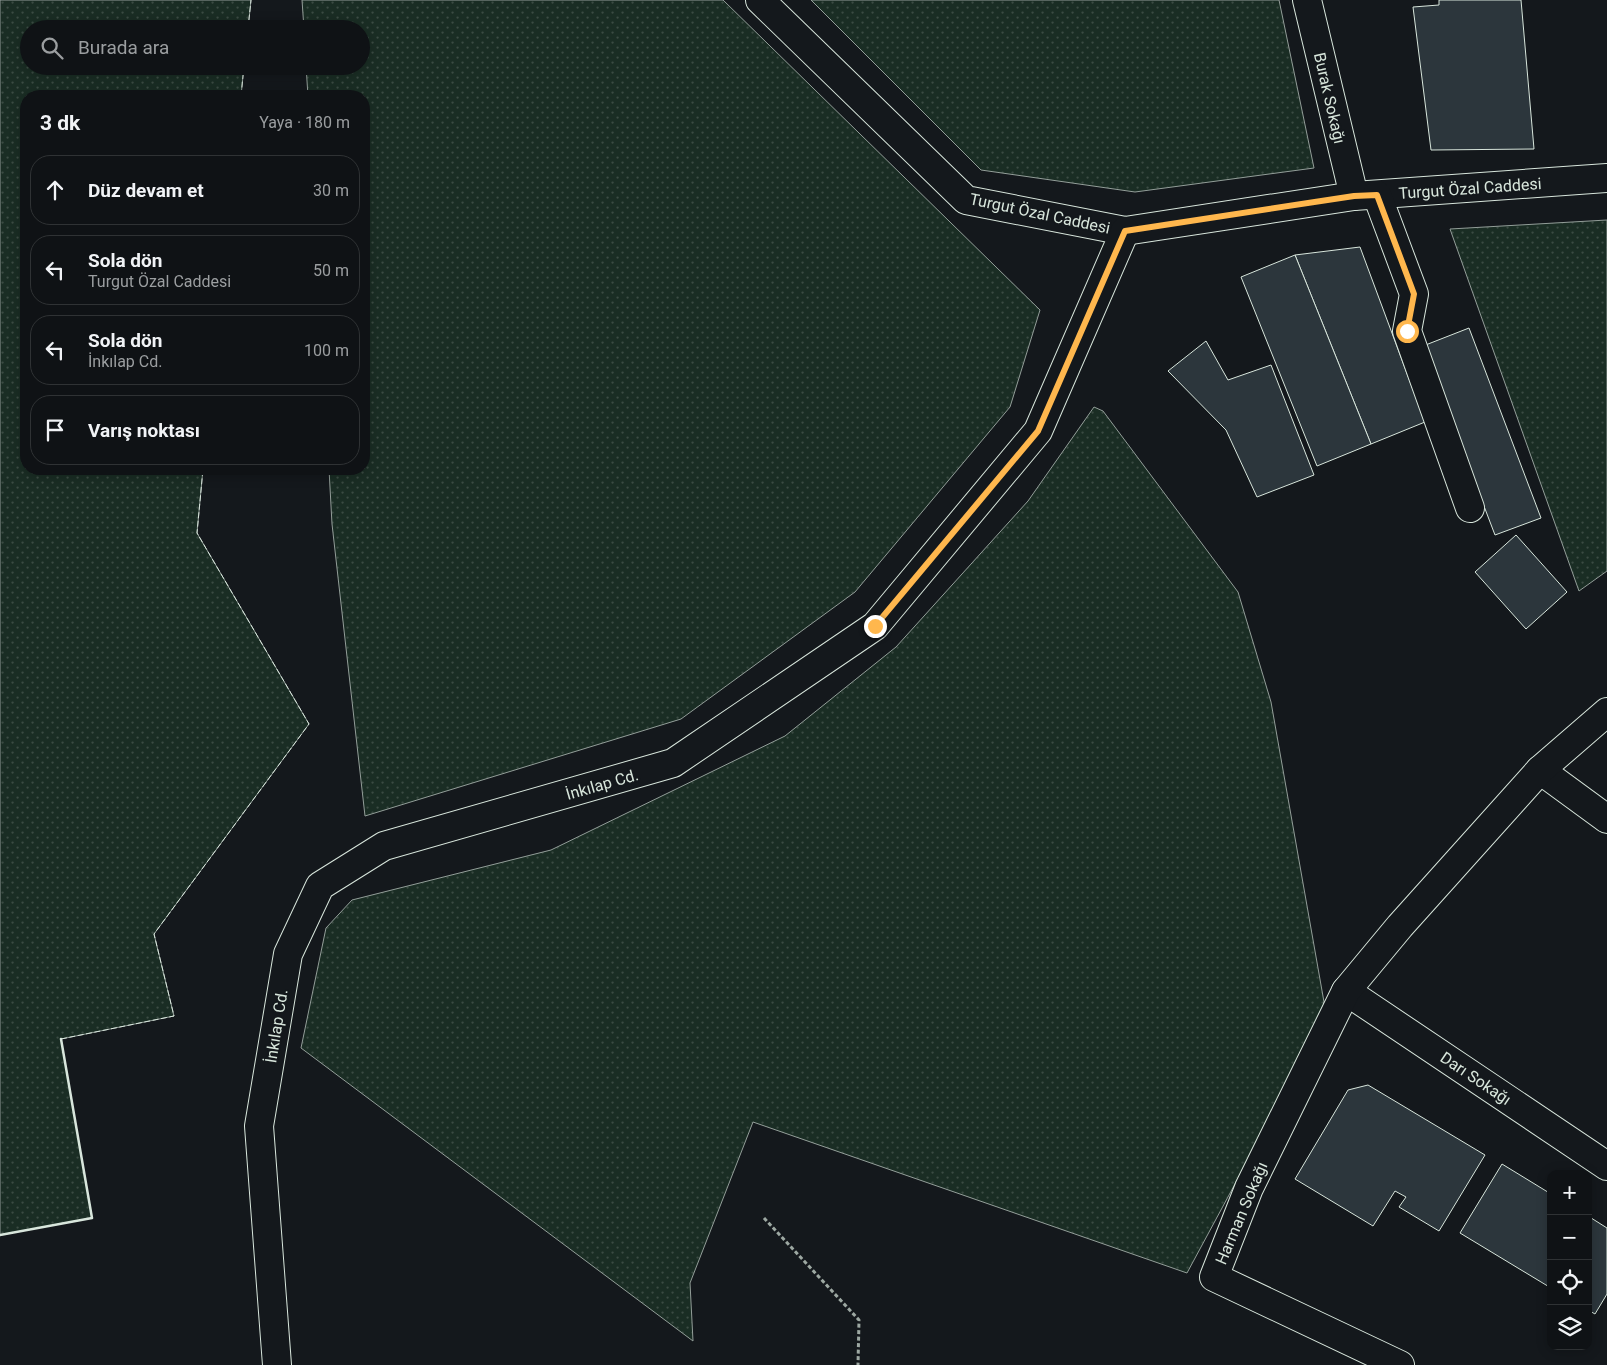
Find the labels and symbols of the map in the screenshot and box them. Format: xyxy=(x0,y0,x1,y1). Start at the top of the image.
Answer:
street label: Burak Sokağı xyxy=(1310,51,1349,146)
street label: Turgut Özal Caddesi xyxy=(1398,174,1542,203)
street label: Turgut Özal Caddesi xyxy=(968,189,1112,238)
route start xyxy=(1396,320,1419,343)
route end xyxy=(864,615,887,638)
street label: İnkılap Cd. xyxy=(564,765,641,804)
street label: İnkılap Cd. xyxy=(261,988,292,1064)
street label: Darı Sokağı xyxy=(1437,1048,1515,1109)
street label: Harman Sokağı xyxy=(1211,1159,1272,1267)

